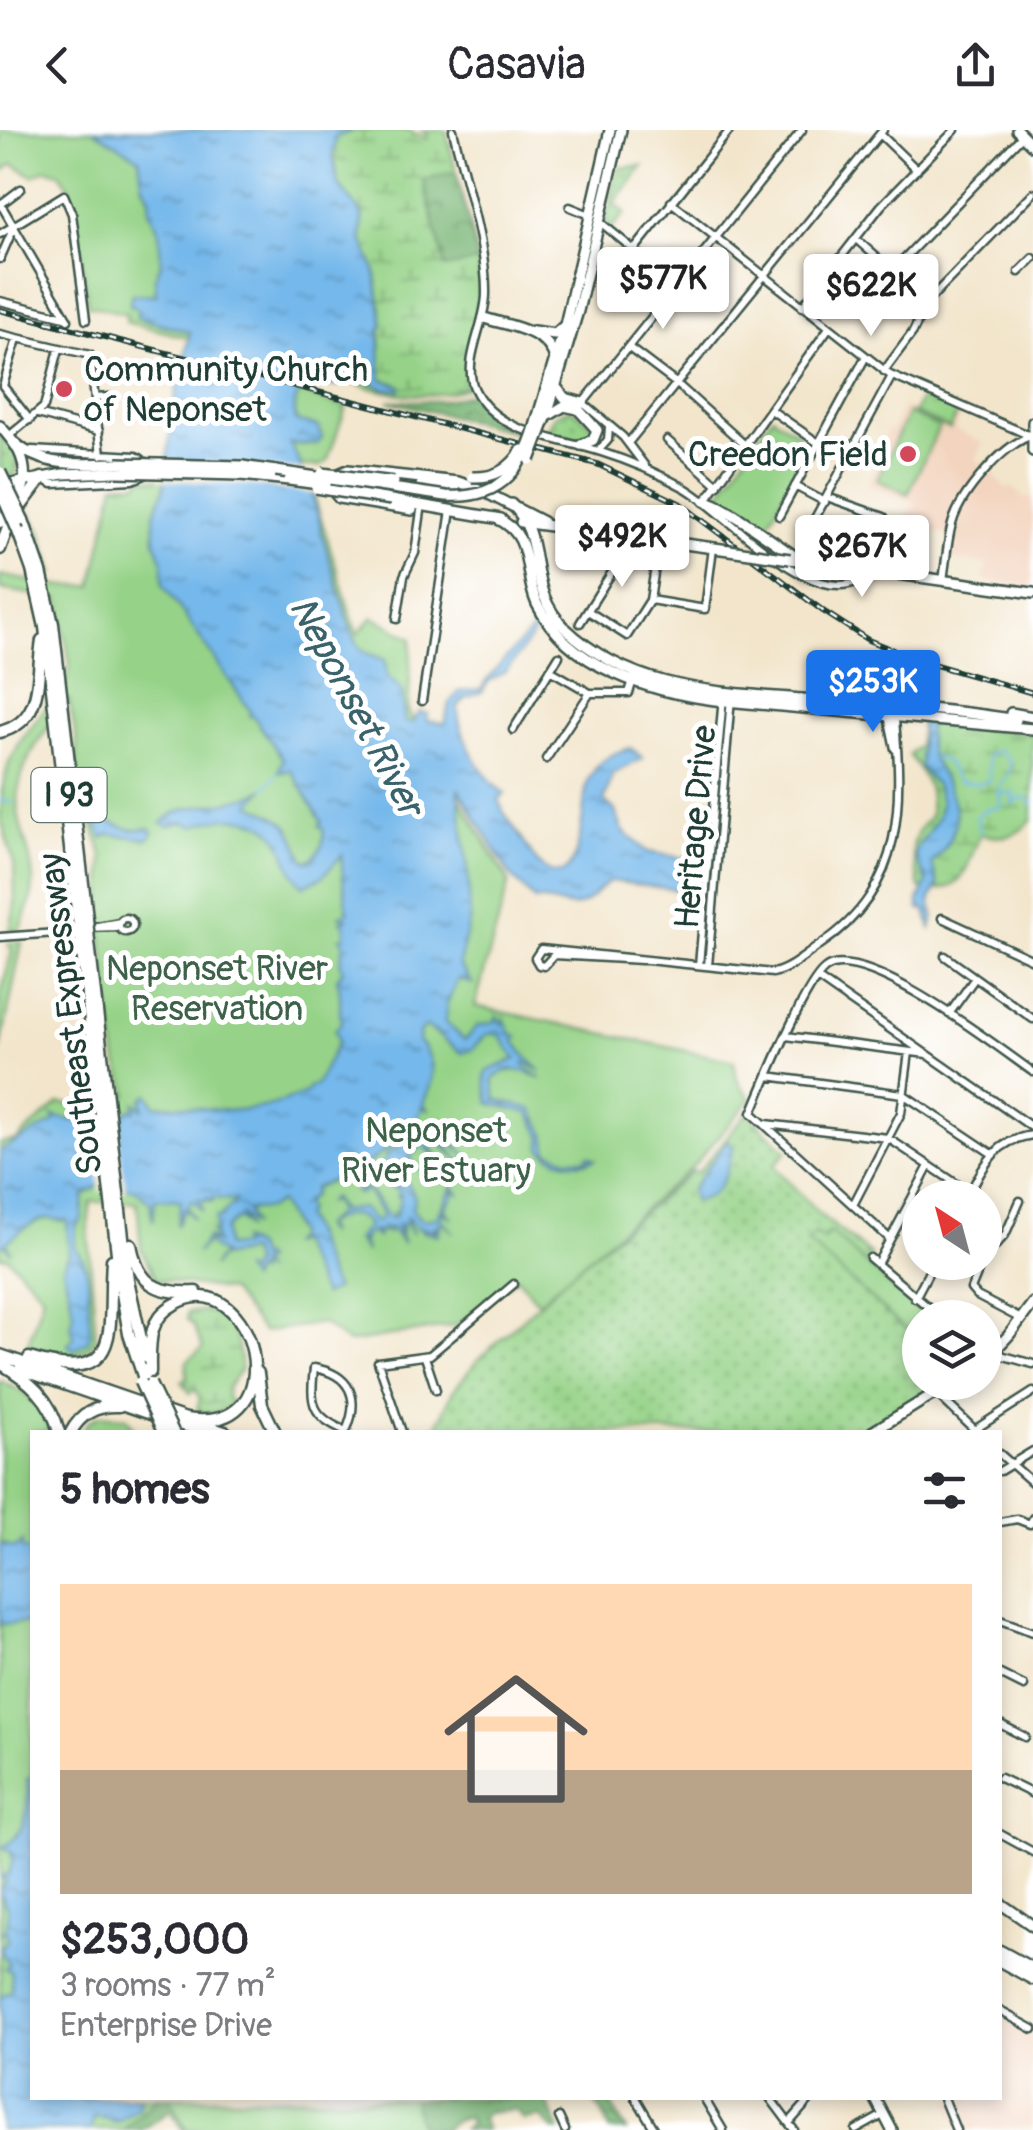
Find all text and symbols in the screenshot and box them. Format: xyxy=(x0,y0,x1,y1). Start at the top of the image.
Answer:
text: Casavia xyxy=(447,37,586,93)
icon: back xyxy=(30,38,85,93)
icon: share xyxy=(948,38,1003,93)
pin: $577K xyxy=(593,247,733,332)
pin: $622K xyxy=(801,254,941,339)
text: $577K xyxy=(619,259,707,299)
text: $622K xyxy=(825,266,917,306)
place label: Community Church of Neponset xyxy=(84,348,368,432)
marker: Community Church of Neponset xyxy=(53,378,75,400)
place label: Creedon Field xyxy=(688,433,888,477)
marker: Creedon Field xyxy=(897,443,919,465)
pin: $492K xyxy=(552,505,692,590)
pin: $267K xyxy=(792,515,932,600)
text: $492K xyxy=(577,517,667,557)
text: $267K xyxy=(817,527,907,567)
water label: Neponset River xyxy=(278,588,436,828)
pin: $253K xyxy=(803,650,943,735)
text: $253K xyxy=(828,662,918,702)
street label: Heritage Drive xyxy=(665,723,727,931)
road number: I 93 xyxy=(32,768,106,822)
street label: Southeast Expressway xyxy=(29,850,113,1177)
park label: Neponset River Reservation xyxy=(106,947,329,1031)
park label: Neponset River Estuary xyxy=(341,1109,531,1193)
north arrow xyxy=(902,1180,1002,1280)
map controls xyxy=(902,1180,1002,1400)
button: layers xyxy=(902,1300,1002,1400)
icon: filters xyxy=(917,1463,972,1518)
text: 5 homes xyxy=(60,1464,210,1516)
icon: home xyxy=(426,1649,606,1829)
text: $253,000 xyxy=(60,1914,249,1966)
text: 3 rooms · 77 m² xyxy=(60,1966,276,2006)
text: Enterprise Drive xyxy=(60,2006,272,2046)

